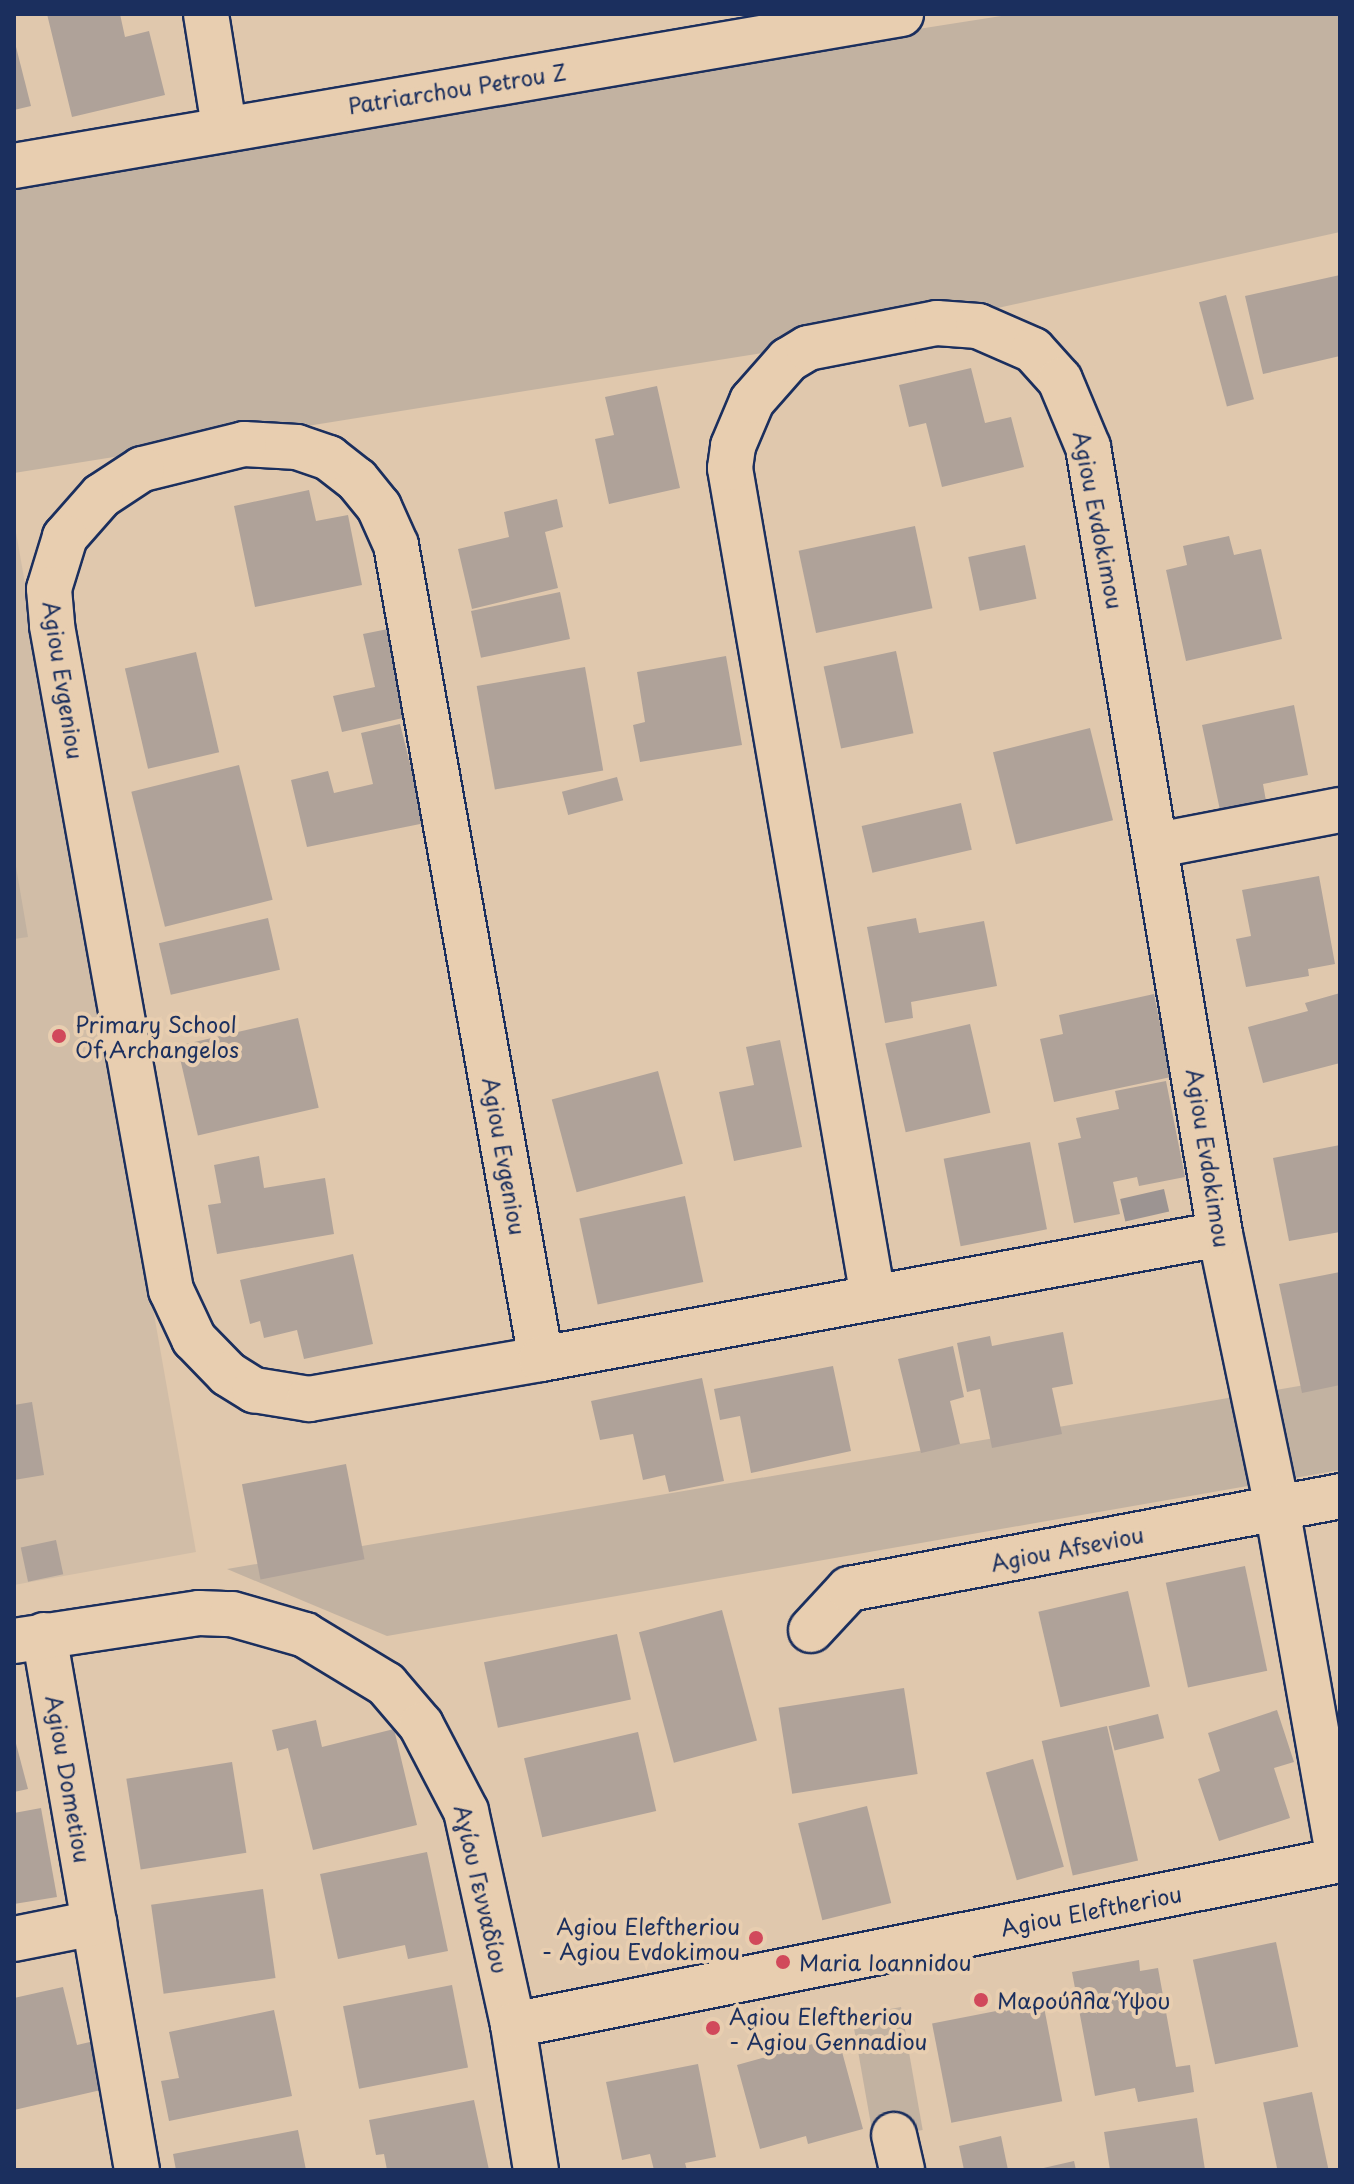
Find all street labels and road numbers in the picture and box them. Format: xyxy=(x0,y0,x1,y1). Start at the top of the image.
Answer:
street label: Patriarchou Petrou Z xyxy=(346,58,568,118)
street label: Agiou Evdokimou xyxy=(1069,428,1129,612)
street label: Agiou Evgeniou xyxy=(38,599,90,761)
street label: Agiou Evdokimou xyxy=(1182,1066,1236,1250)
street label: Agiou Evgeniou xyxy=(478,1075,532,1237)
street label: Agiou Afseviou xyxy=(988,1520,1146,1576)
street label: Agiou Dometiou xyxy=(41,1693,97,1865)
street label: Αγίου Γενναδίου xyxy=(450,1802,514,1976)
street label: Agiou Eleftheriou xyxy=(998,1880,1184,1940)

